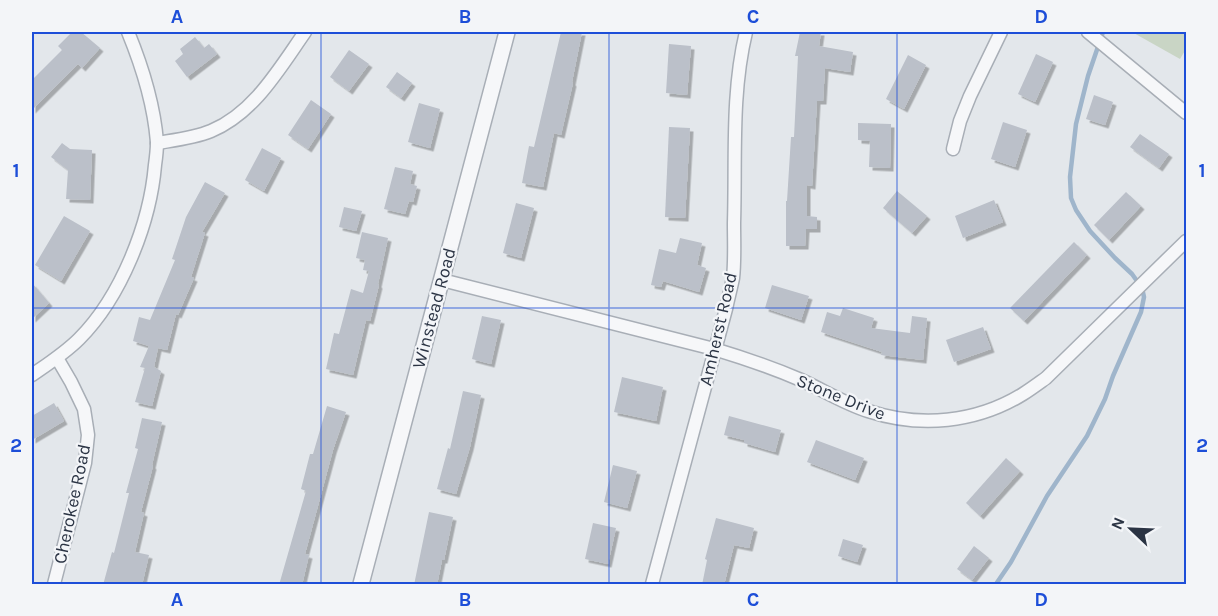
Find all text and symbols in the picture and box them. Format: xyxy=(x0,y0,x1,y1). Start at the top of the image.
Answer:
text: A xyxy=(171,5,184,28)
text: B xyxy=(459,5,471,28)
text: C xyxy=(747,5,759,28)
text: D xyxy=(1034,5,1048,28)
text: 1 xyxy=(12,159,20,182)
text: 1 xyxy=(1198,159,1206,182)
street label: Winstead Road xyxy=(407,245,461,371)
street label: Amherst Road xyxy=(694,270,742,388)
street label: Stone Drive xyxy=(793,369,889,425)
text: 2 xyxy=(10,434,22,457)
text: 2 xyxy=(1196,434,1208,457)
street label: Cherokee Road xyxy=(49,442,95,566)
north arrow xyxy=(1101,499,1161,559)
text: N xyxy=(1107,514,1129,532)
text: A xyxy=(171,588,184,611)
text: B xyxy=(459,588,471,611)
text: C xyxy=(747,588,759,611)
text: D xyxy=(1034,588,1048,611)

